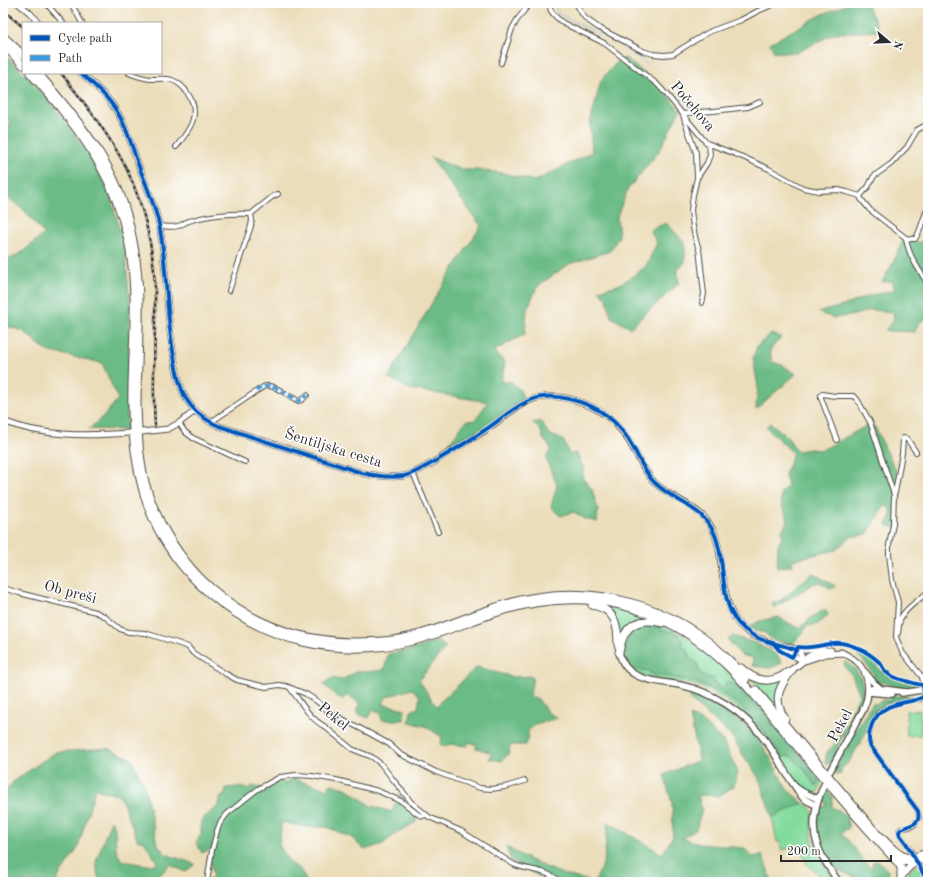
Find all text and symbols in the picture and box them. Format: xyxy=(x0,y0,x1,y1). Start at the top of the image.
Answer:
legend xyxy=(22,22,162,74)
north arrow xyxy=(869,22,909,62)
text: Cycle path xyxy=(58,33,113,45)
text: N xyxy=(890,39,904,51)
text: Path xyxy=(58,53,83,65)
street label: Počehova xyxy=(667,79,717,135)
street label: Šentiljska cesta xyxy=(283,424,385,471)
street label: Ob preši xyxy=(42,579,98,607)
street label: Pekel xyxy=(315,700,351,734)
street label: Pekel xyxy=(826,707,856,745)
scale bar xyxy=(781,837,891,863)
text: 200 m xyxy=(787,846,821,858)

